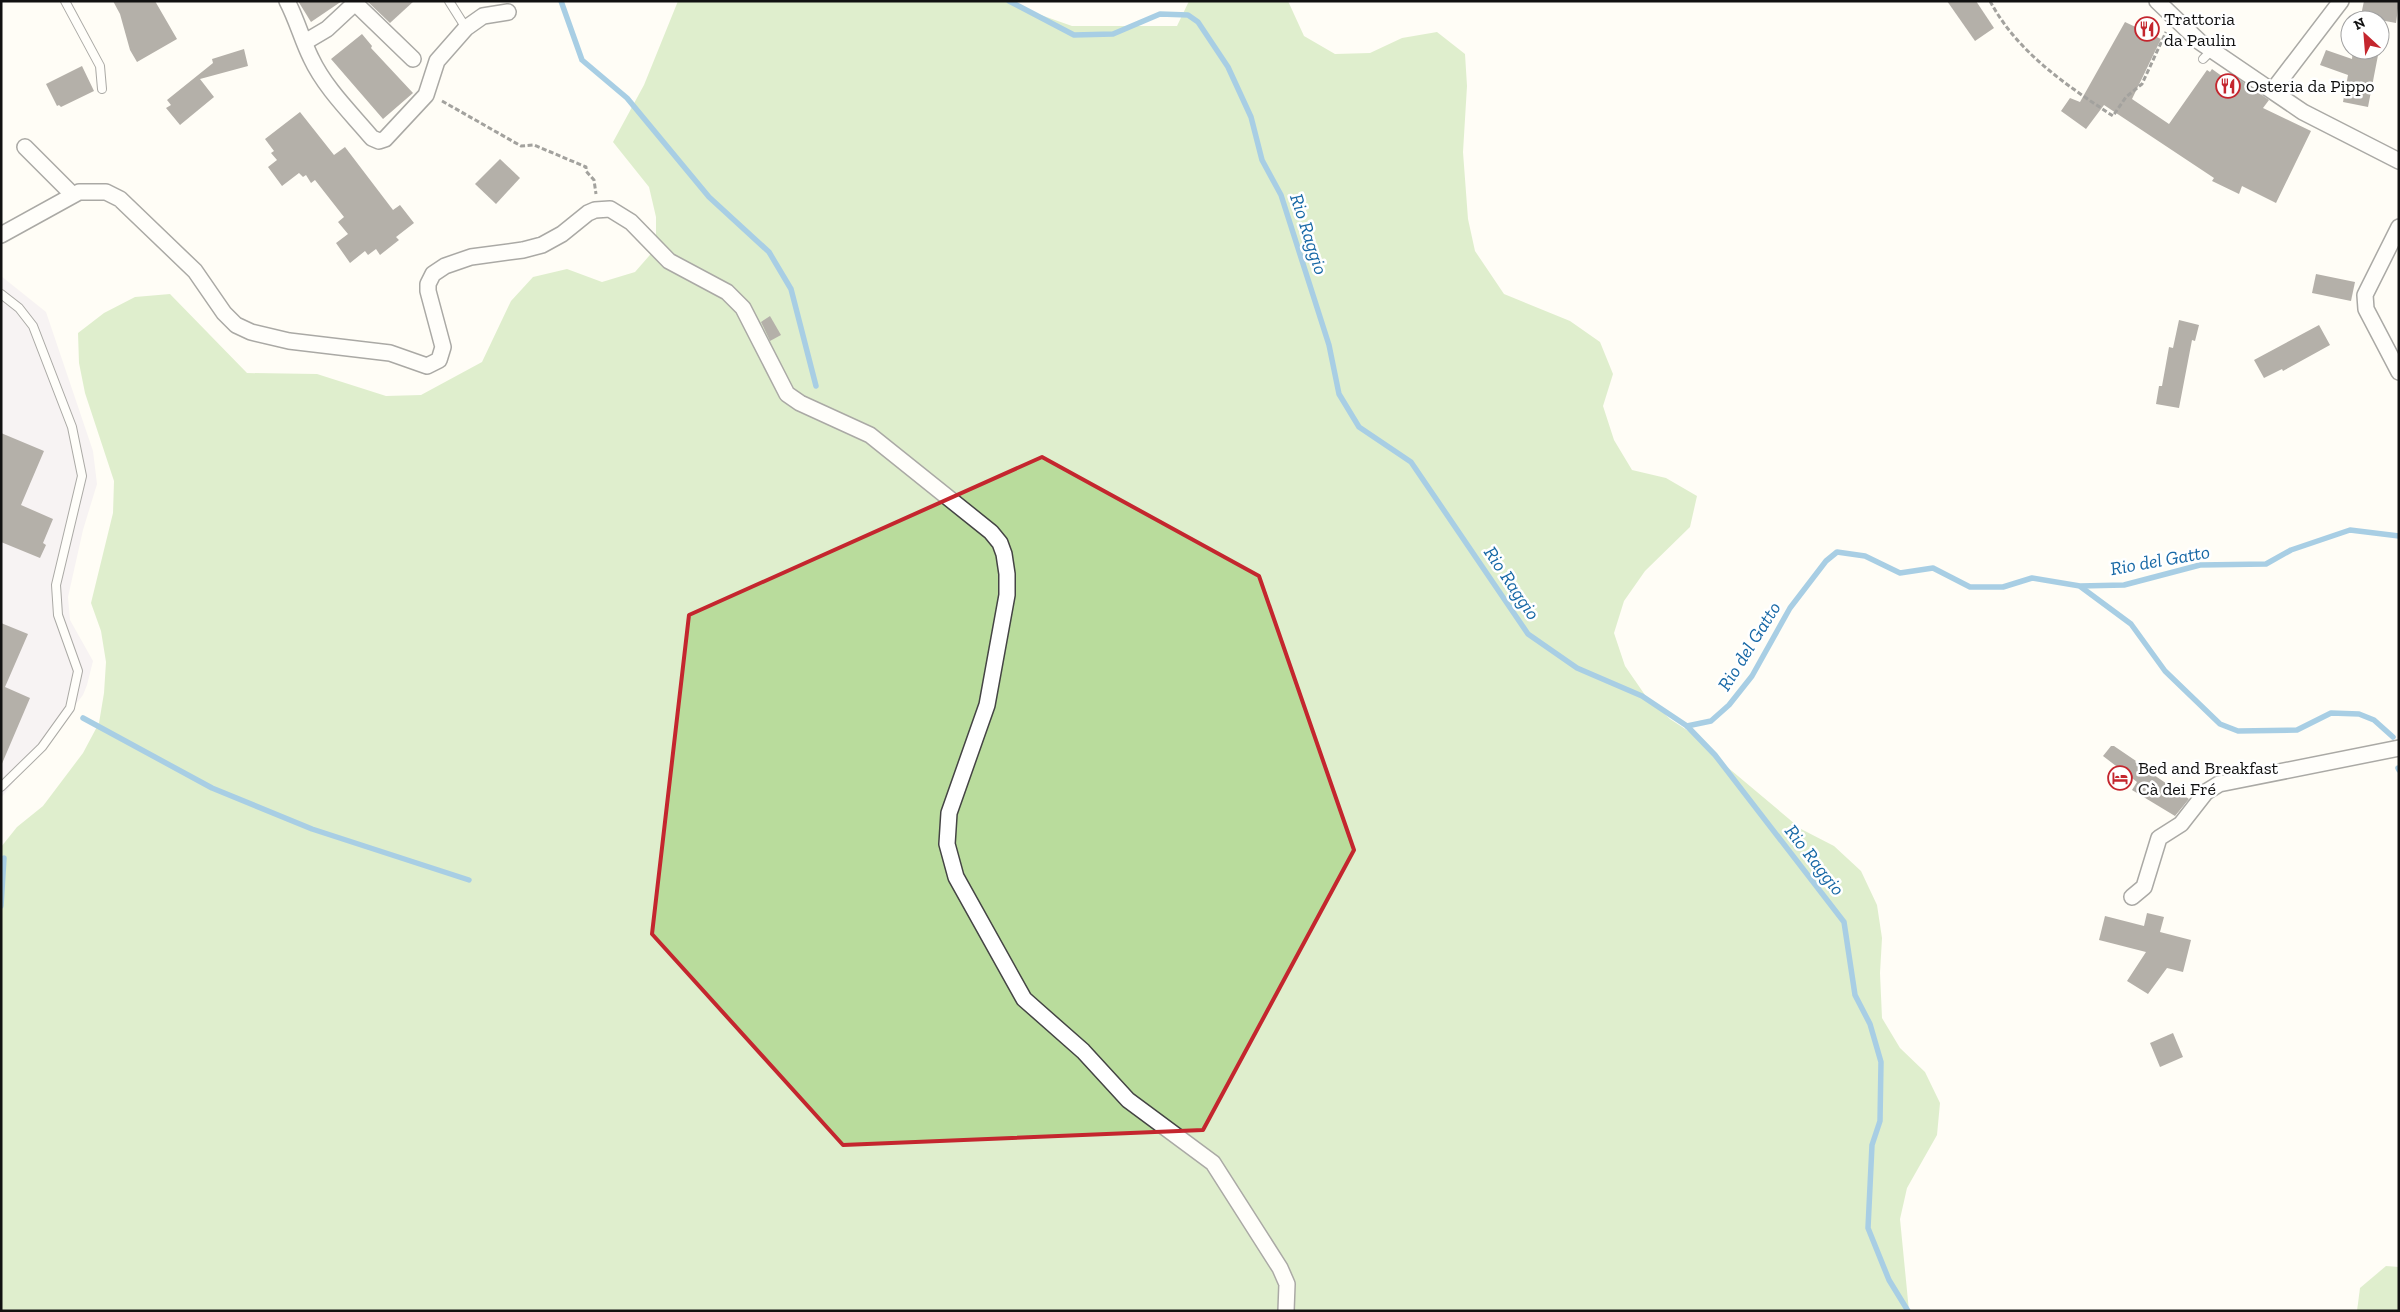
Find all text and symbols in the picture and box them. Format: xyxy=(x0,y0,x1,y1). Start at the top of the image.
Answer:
place label: Trattoria da Paulin xyxy=(2164,8,2237,51)
north arrow xyxy=(2340,10,2390,60)
text: N xyxy=(2351,14,2368,34)
restaurant icon: Trattoria da Paulin xyxy=(2134,16,2160,42)
restaurant icon: Osteria da Pippo xyxy=(2215,73,2241,99)
place label: Osteria da Pippo xyxy=(2246,75,2375,97)
water label: Rio Raggio xyxy=(1285,191,1333,277)
water label: Rio del Gatto xyxy=(2108,540,2212,580)
water label: Rio Raggio xyxy=(1479,542,1545,624)
water label: Rio del Gatto xyxy=(1713,597,1785,695)
place label: Bed and Breakfast Cà dei Fré xyxy=(2138,757,2279,800)
hotel icon: Bed and Breakfast Cà dei Fré xyxy=(2107,765,2133,791)
water label: Rio Raggio xyxy=(1780,820,1850,900)

